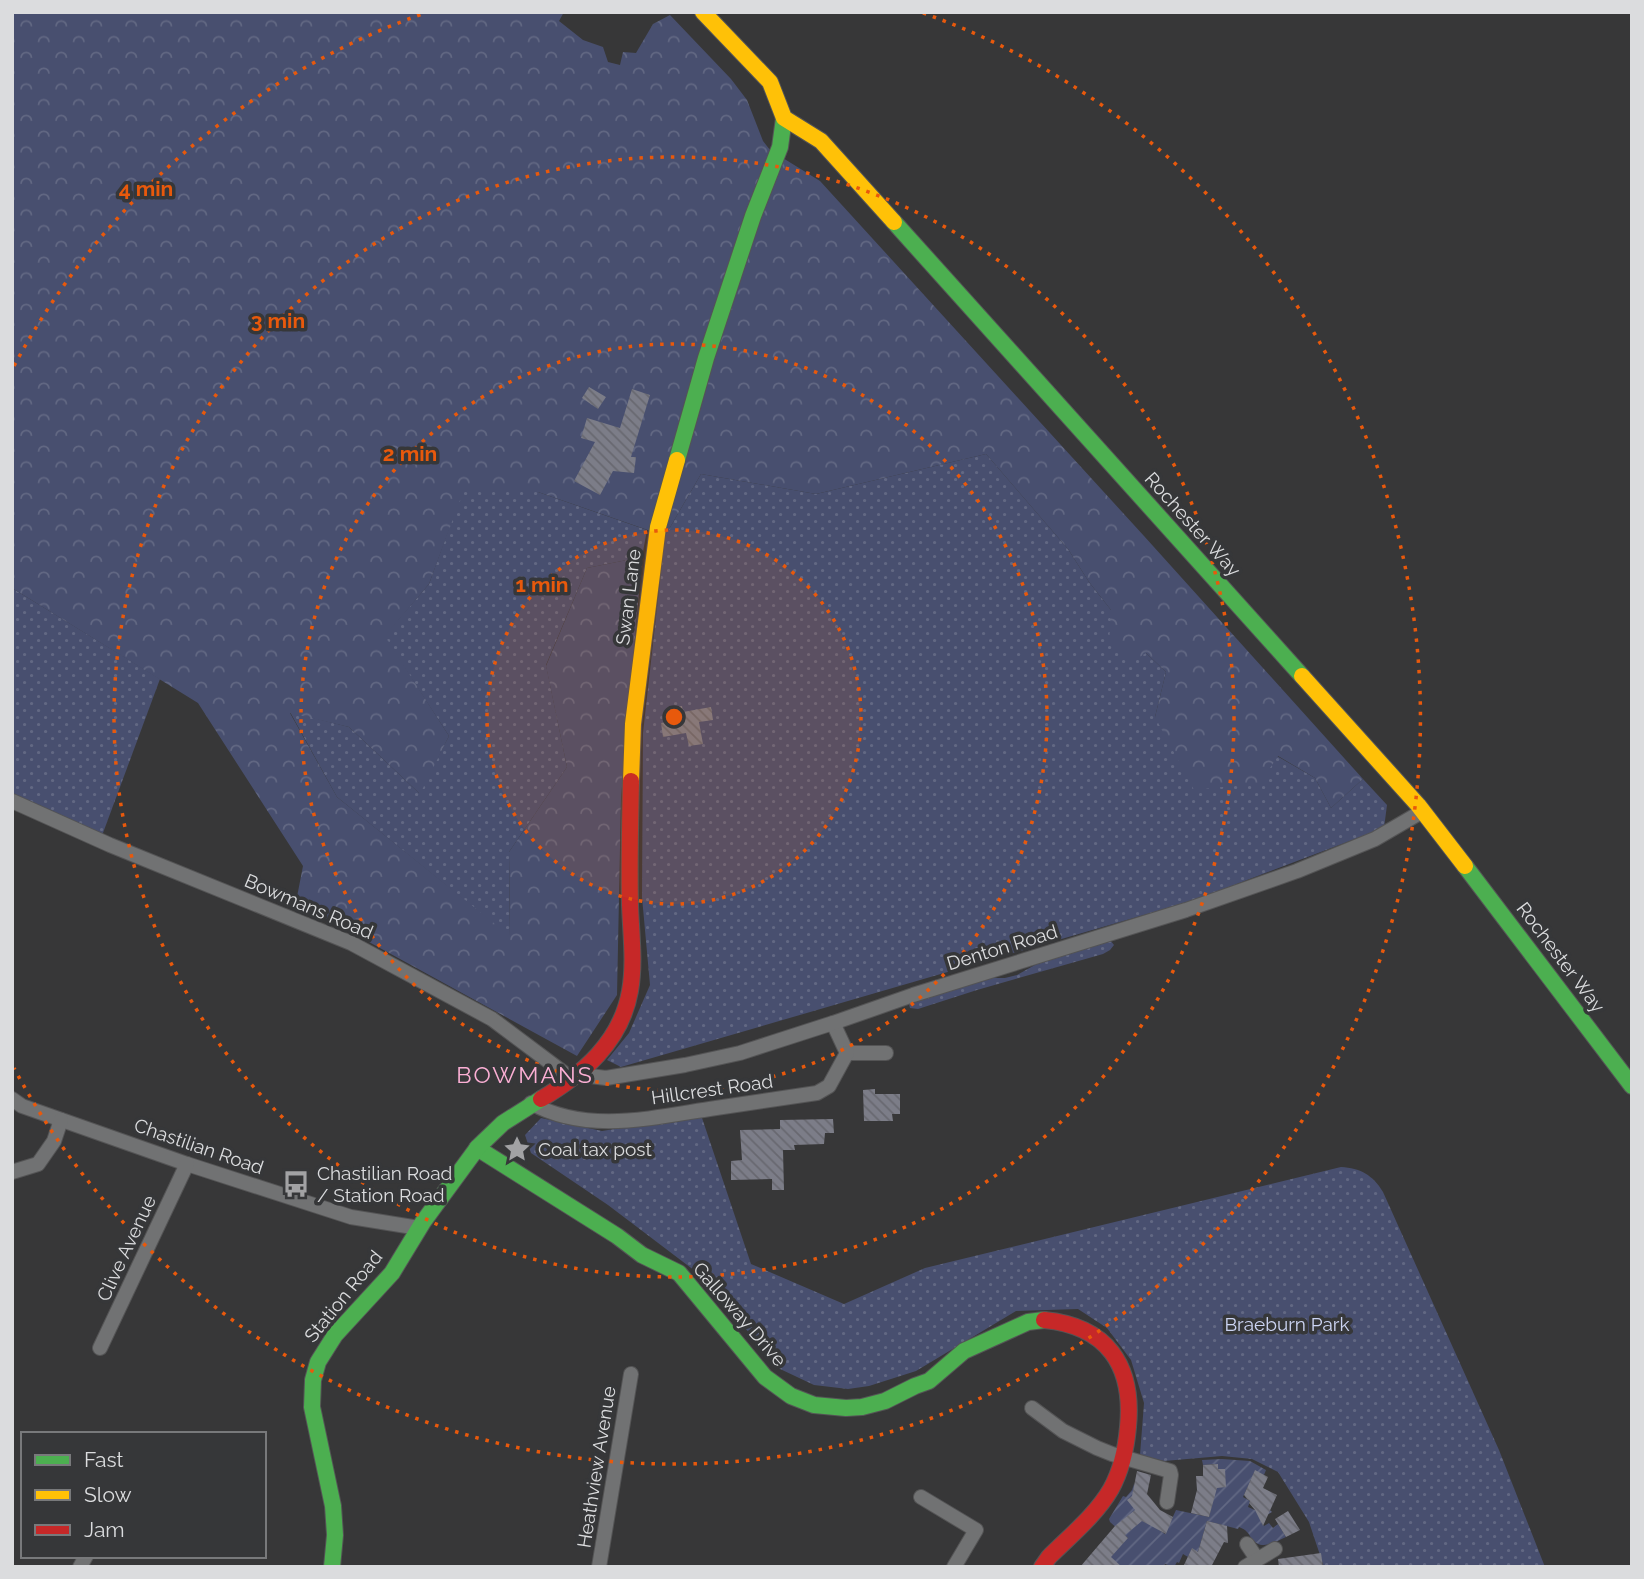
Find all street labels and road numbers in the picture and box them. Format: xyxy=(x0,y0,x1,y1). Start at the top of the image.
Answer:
street label: Rochester Way xyxy=(1141,468,1245,580)
street label: Swan Lane xyxy=(611,548,645,646)
street label: Bowmans Road xyxy=(241,869,377,943)
street label: Rochester Way xyxy=(1512,898,1610,1016)
street label: Denton Road xyxy=(944,920,1060,974)
street label: Hillcrest Road xyxy=(650,1070,774,1108)
street label: Chastilian Road xyxy=(131,1114,267,1178)
street label: Clive Avenue xyxy=(92,1192,160,1304)
street label: Station Road xyxy=(299,1246,387,1346)
street label: Galloway Drive xyxy=(689,1258,791,1370)
street label: Heathview Avenue xyxy=(572,1385,620,1549)

